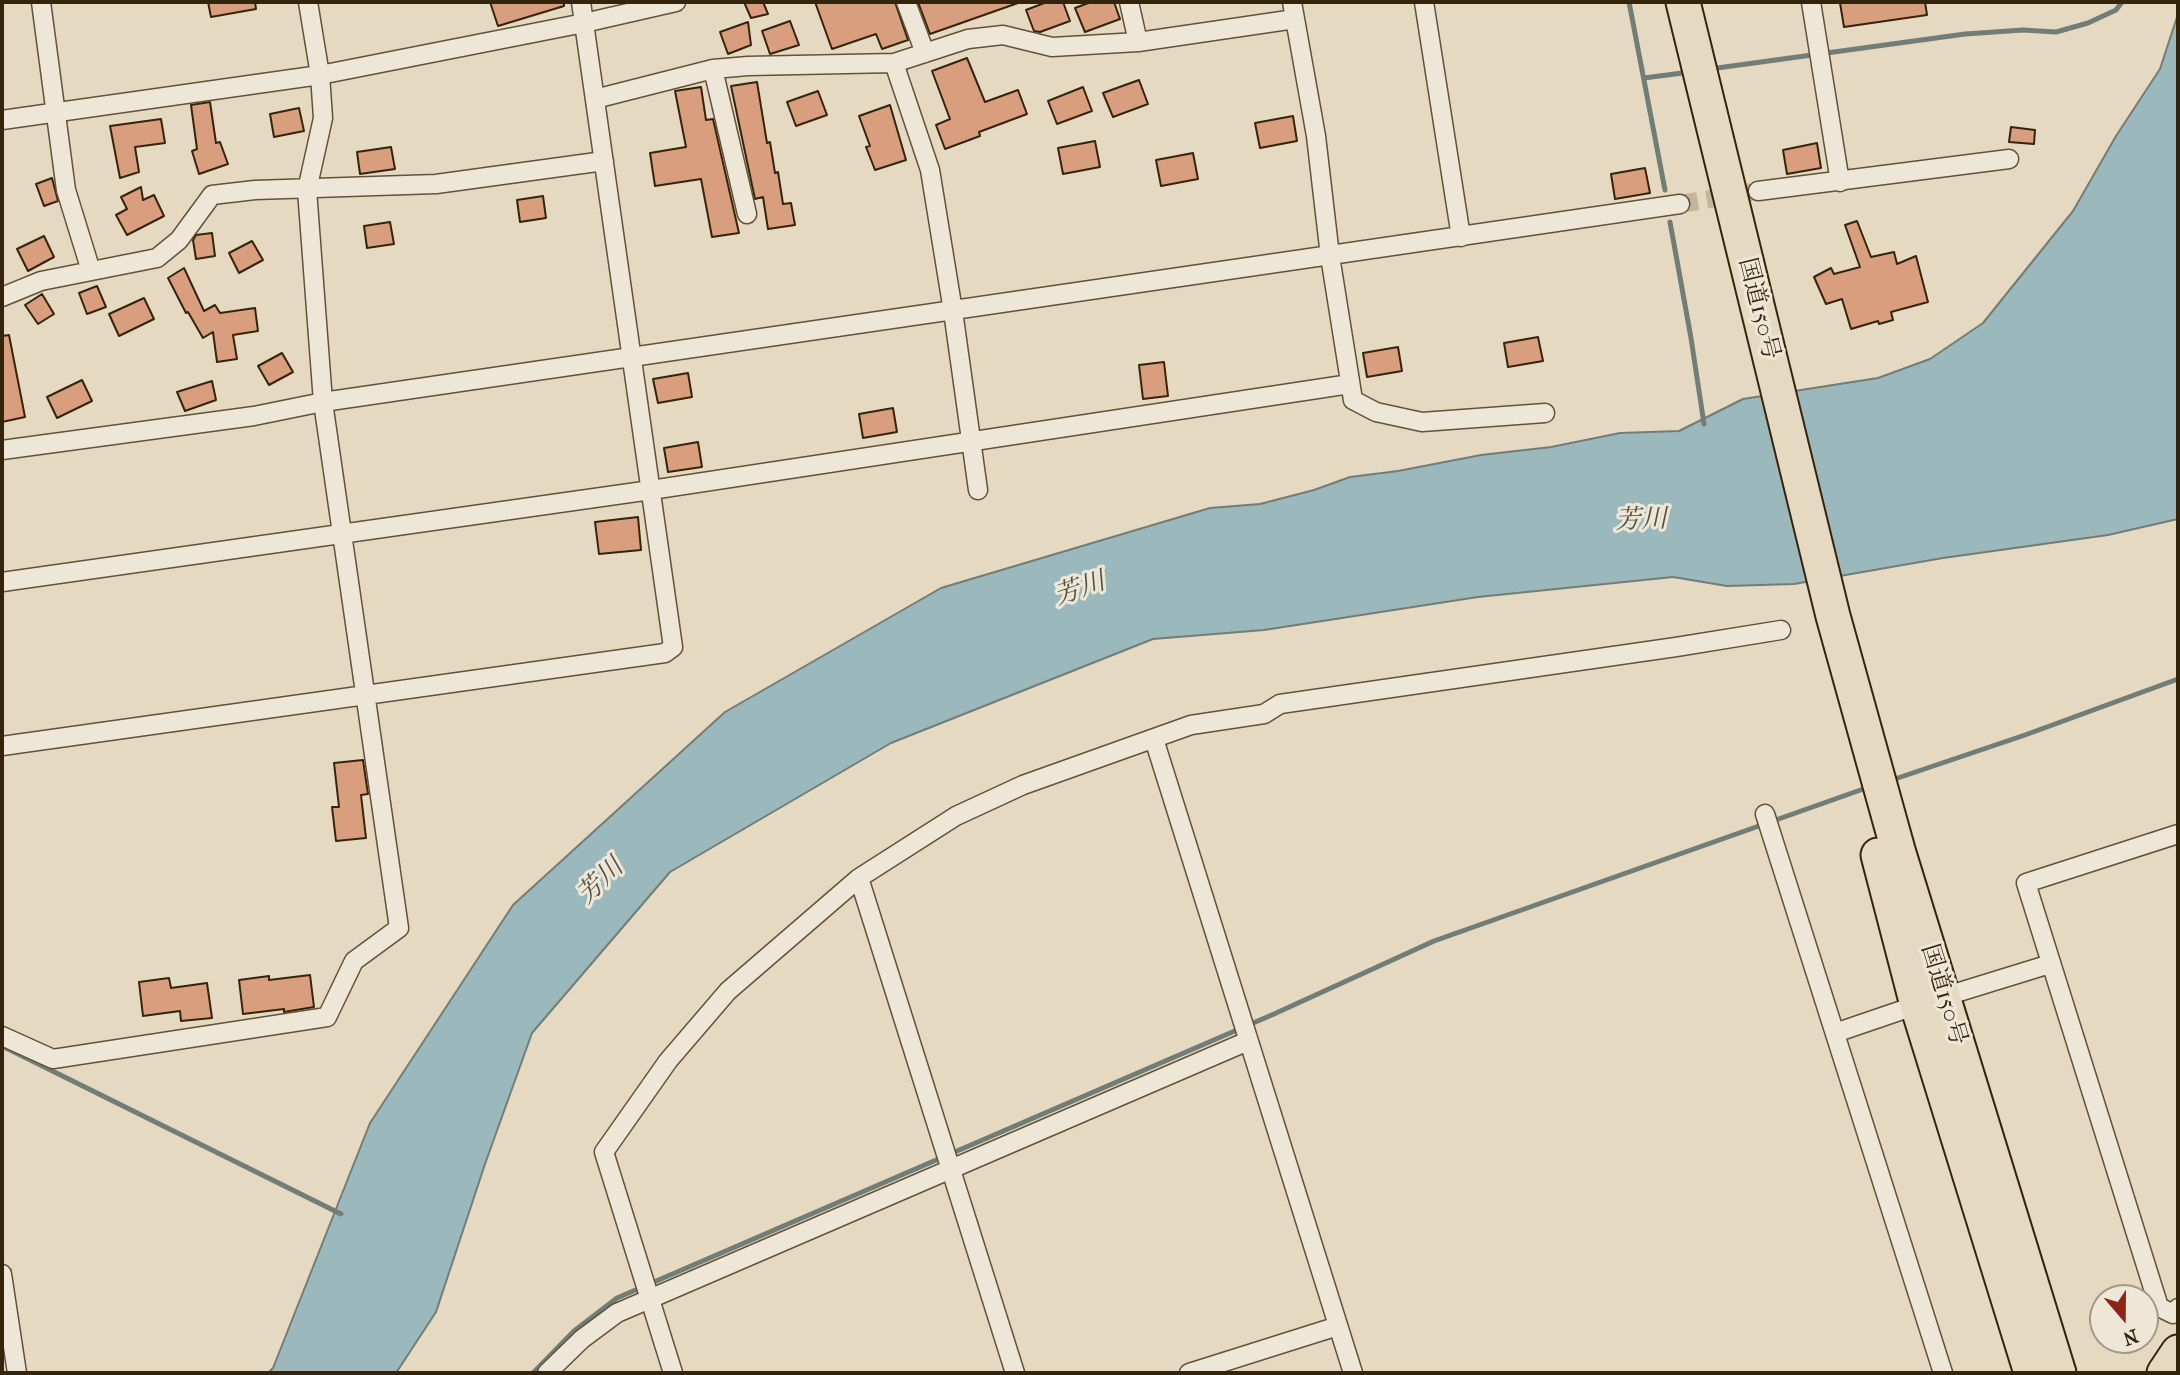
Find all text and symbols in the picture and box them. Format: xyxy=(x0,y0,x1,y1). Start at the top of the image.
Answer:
street label: 国道150号 xyxy=(1731,255,1785,363)
water label: 芳川 xyxy=(1614,505,1668,537)
water label: 芳川 xyxy=(1050,567,1110,613)
water label: 芳川 xyxy=(571,853,631,911)
street label: 国道150号 xyxy=(1914,941,1972,1049)
north arrow xyxy=(2089,1284,2159,1354)
text: N xyxy=(2120,1324,2141,1350)

